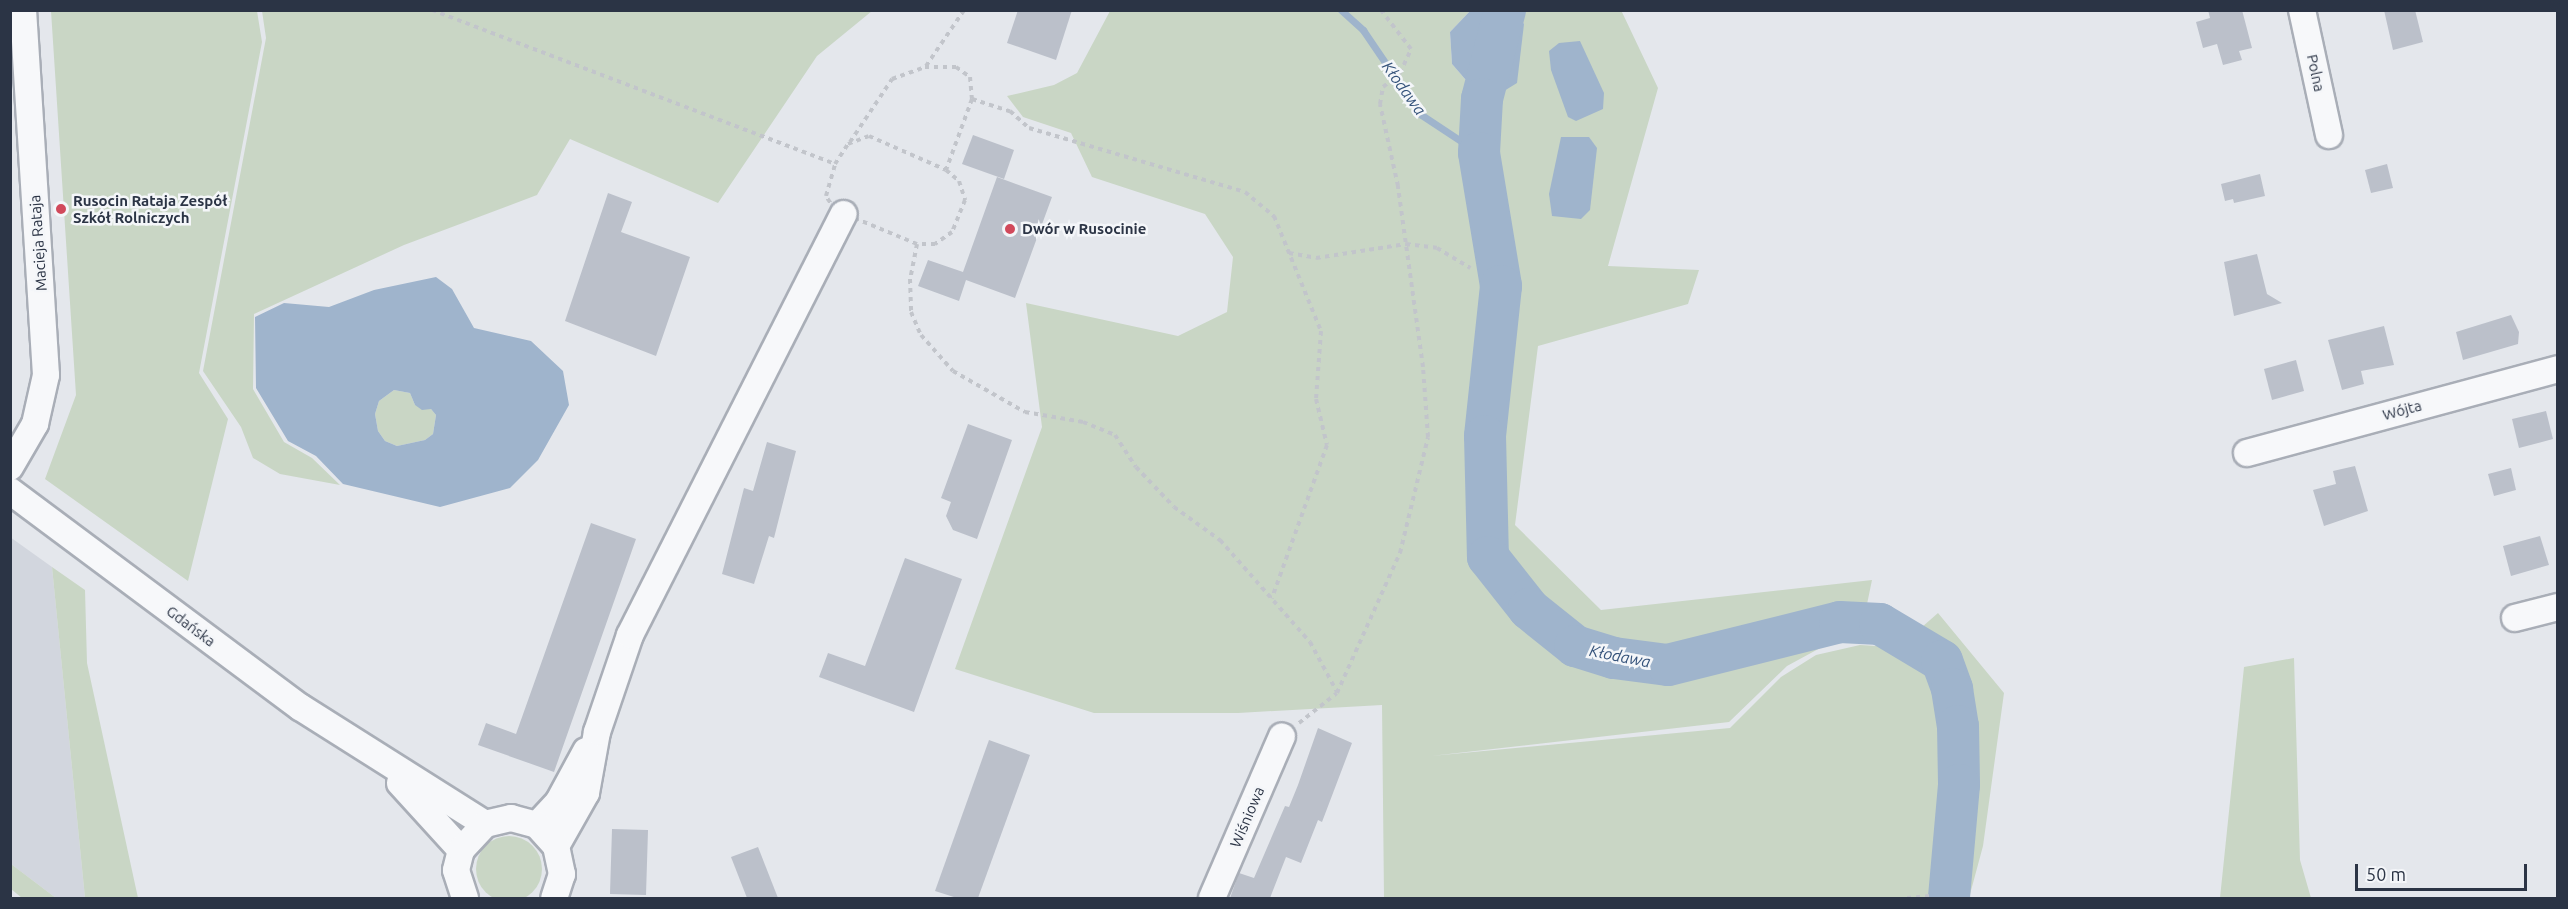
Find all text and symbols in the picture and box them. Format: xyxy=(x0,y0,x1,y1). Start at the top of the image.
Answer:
street label: Polna xyxy=(2303,53,2329,93)
water label: Kłodawa xyxy=(1378,57,1430,119)
place label: Rusocin Rataja Zespół Szkół Rolniczych xyxy=(73,191,227,226)
street label: Macieja Rataja xyxy=(26,194,50,292)
marker: Rusocin Rataja Zespół Szkół Rolniczych xyxy=(54,202,68,216)
place label: Dwór w Rusocinie xyxy=(1022,220,1146,238)
marker: Dwór w Rusocinie xyxy=(1003,222,1017,236)
street label: Wójta xyxy=(2381,396,2423,424)
street label: Gdańska xyxy=(163,602,219,650)
water label: Kłodawa xyxy=(1588,641,1652,671)
street label: Wiśniowa xyxy=(1226,784,1268,850)
scale bar xyxy=(2358,852,2530,890)
text: 50 m xyxy=(2366,864,2406,884)

